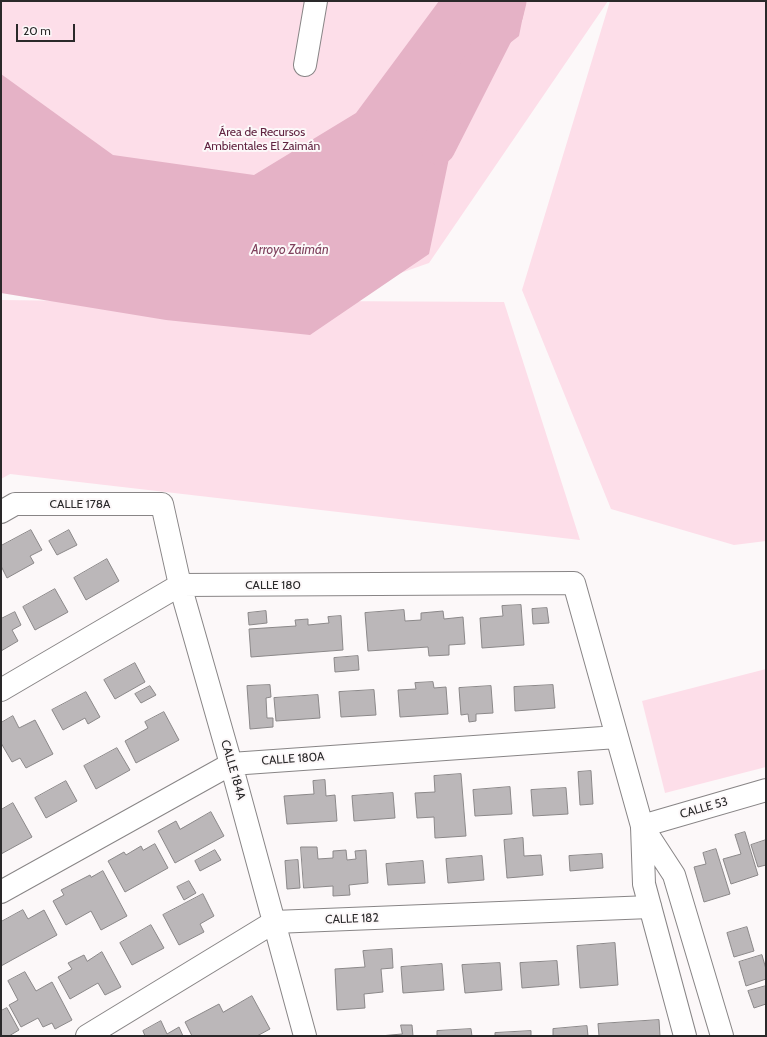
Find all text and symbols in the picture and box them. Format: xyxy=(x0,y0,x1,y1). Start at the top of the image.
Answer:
scale bar xyxy=(18,16,77,42)
text: 20 m xyxy=(23,23,51,38)
park label: Área de Recursos Ambientales El Zaimán xyxy=(204,125,320,153)
water label: Arroyo Zaimán xyxy=(251,242,329,258)
street label: CALLE 178A xyxy=(50,497,110,511)
street label: CALLE 180 xyxy=(245,578,301,592)
street label: CALLE 184A xyxy=(218,738,248,802)
street label: CALLE 180A xyxy=(261,750,325,768)
street label: CALLE 53 xyxy=(678,794,730,822)
street label: CALLE 182 xyxy=(325,911,379,927)

